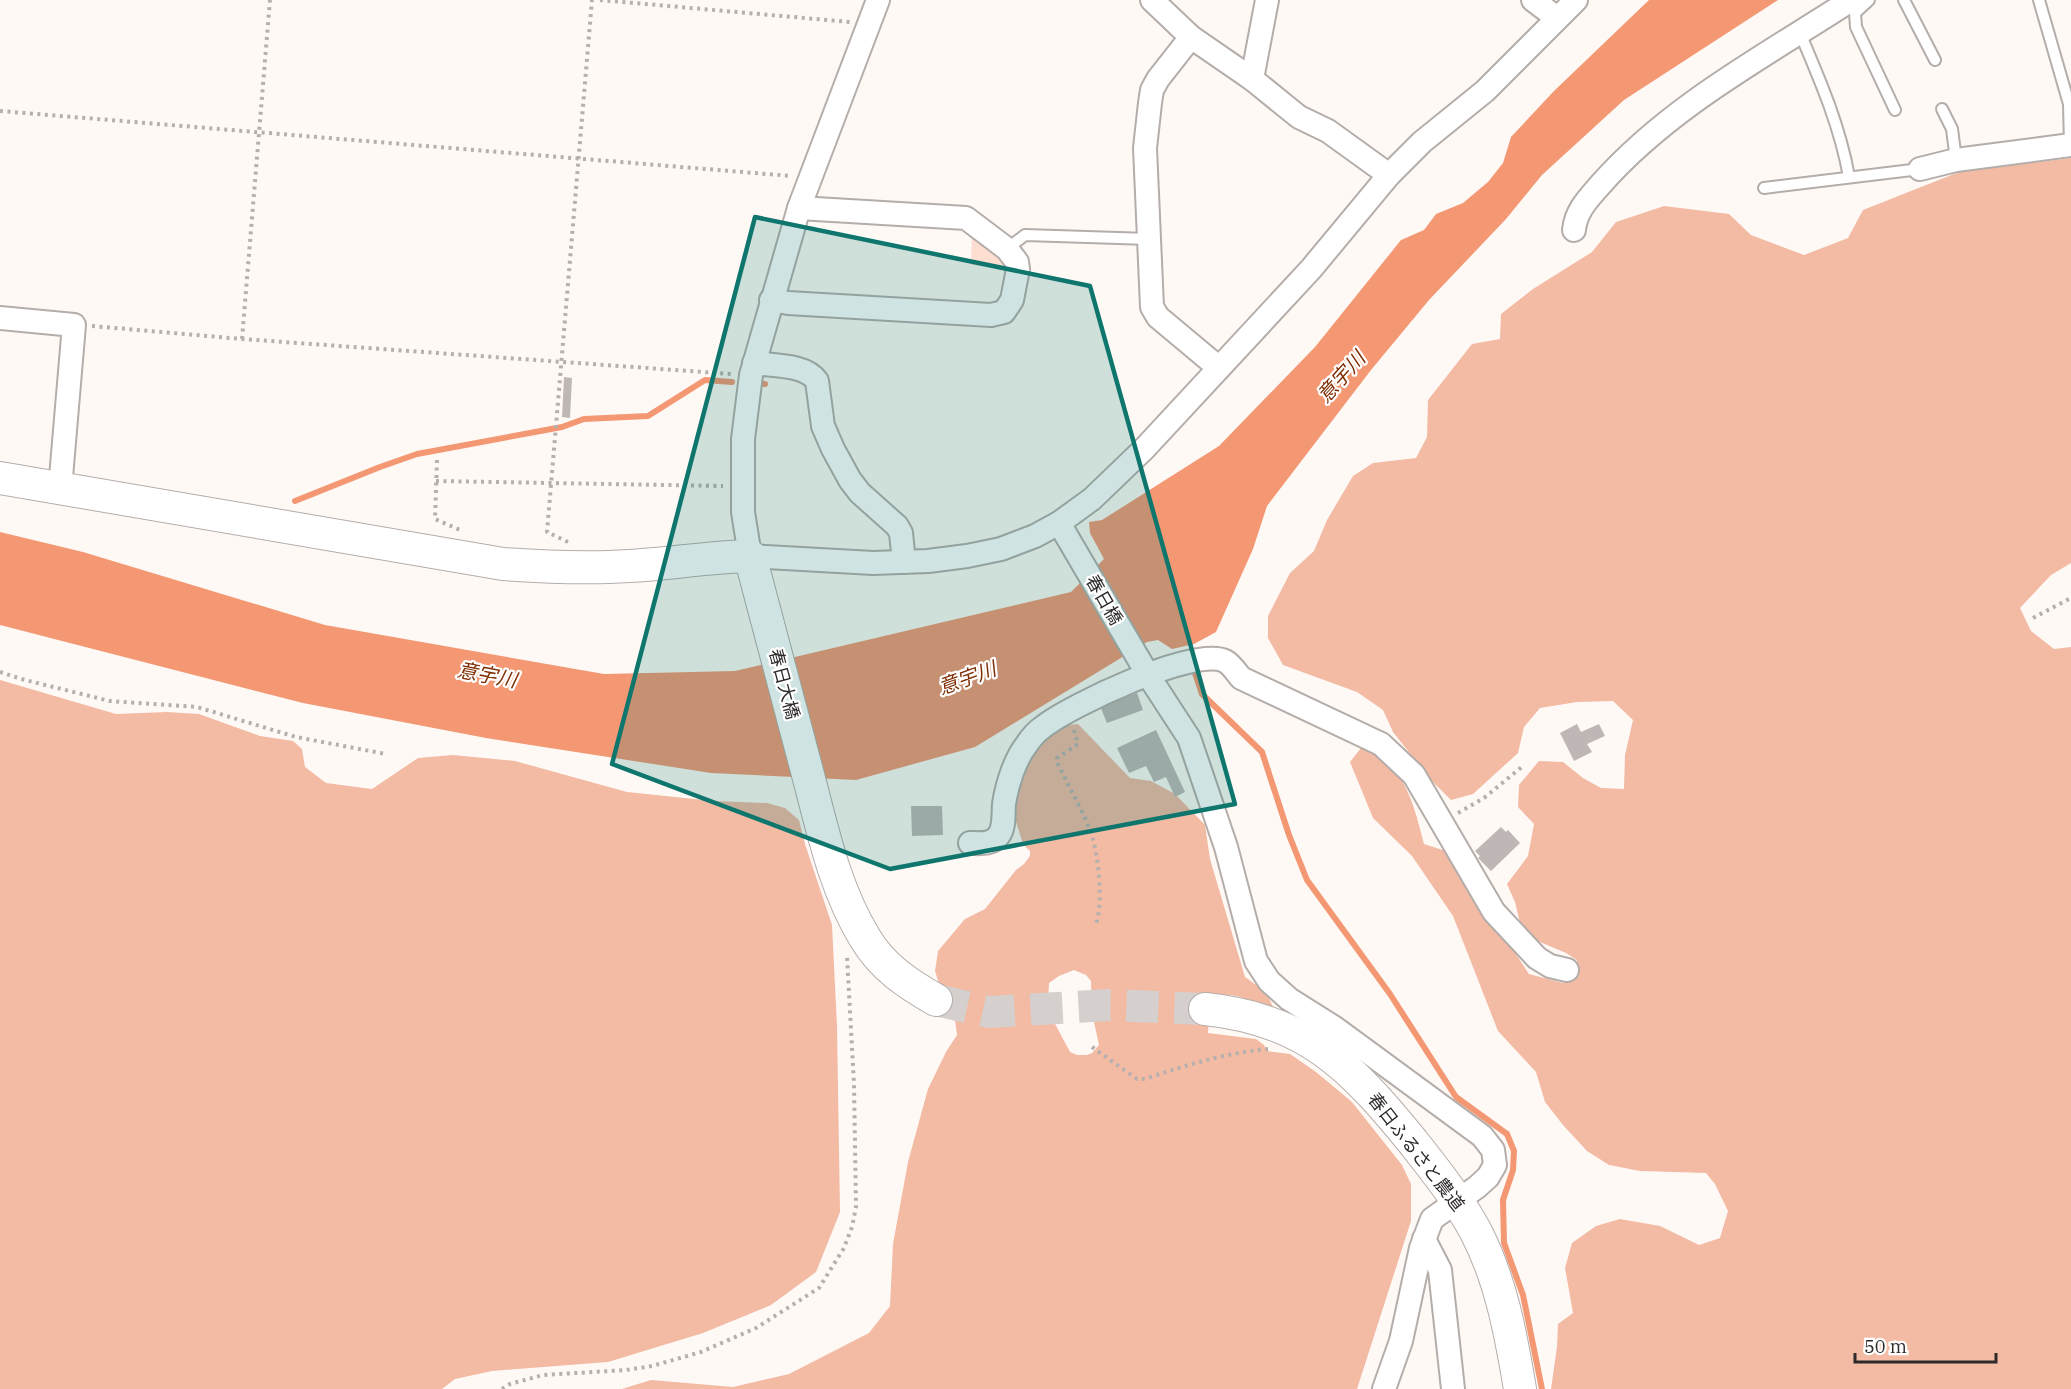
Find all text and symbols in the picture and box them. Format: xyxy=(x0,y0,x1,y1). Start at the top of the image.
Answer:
water label: 意宇川 xyxy=(1311,344,1372,408)
street label: 春日橋 xyxy=(1081,571,1128,629)
street label: 春日大橋 xyxy=(764,646,805,722)
water label: 意宇川 xyxy=(934,654,1002,700)
water label: 意宇川 xyxy=(455,656,521,694)
street label: 春日ふるさと農道 xyxy=(1363,1088,1470,1216)
scale bar xyxy=(1855,1326,1996,1364)
text: 50 m xyxy=(1864,1335,1907,1358)

